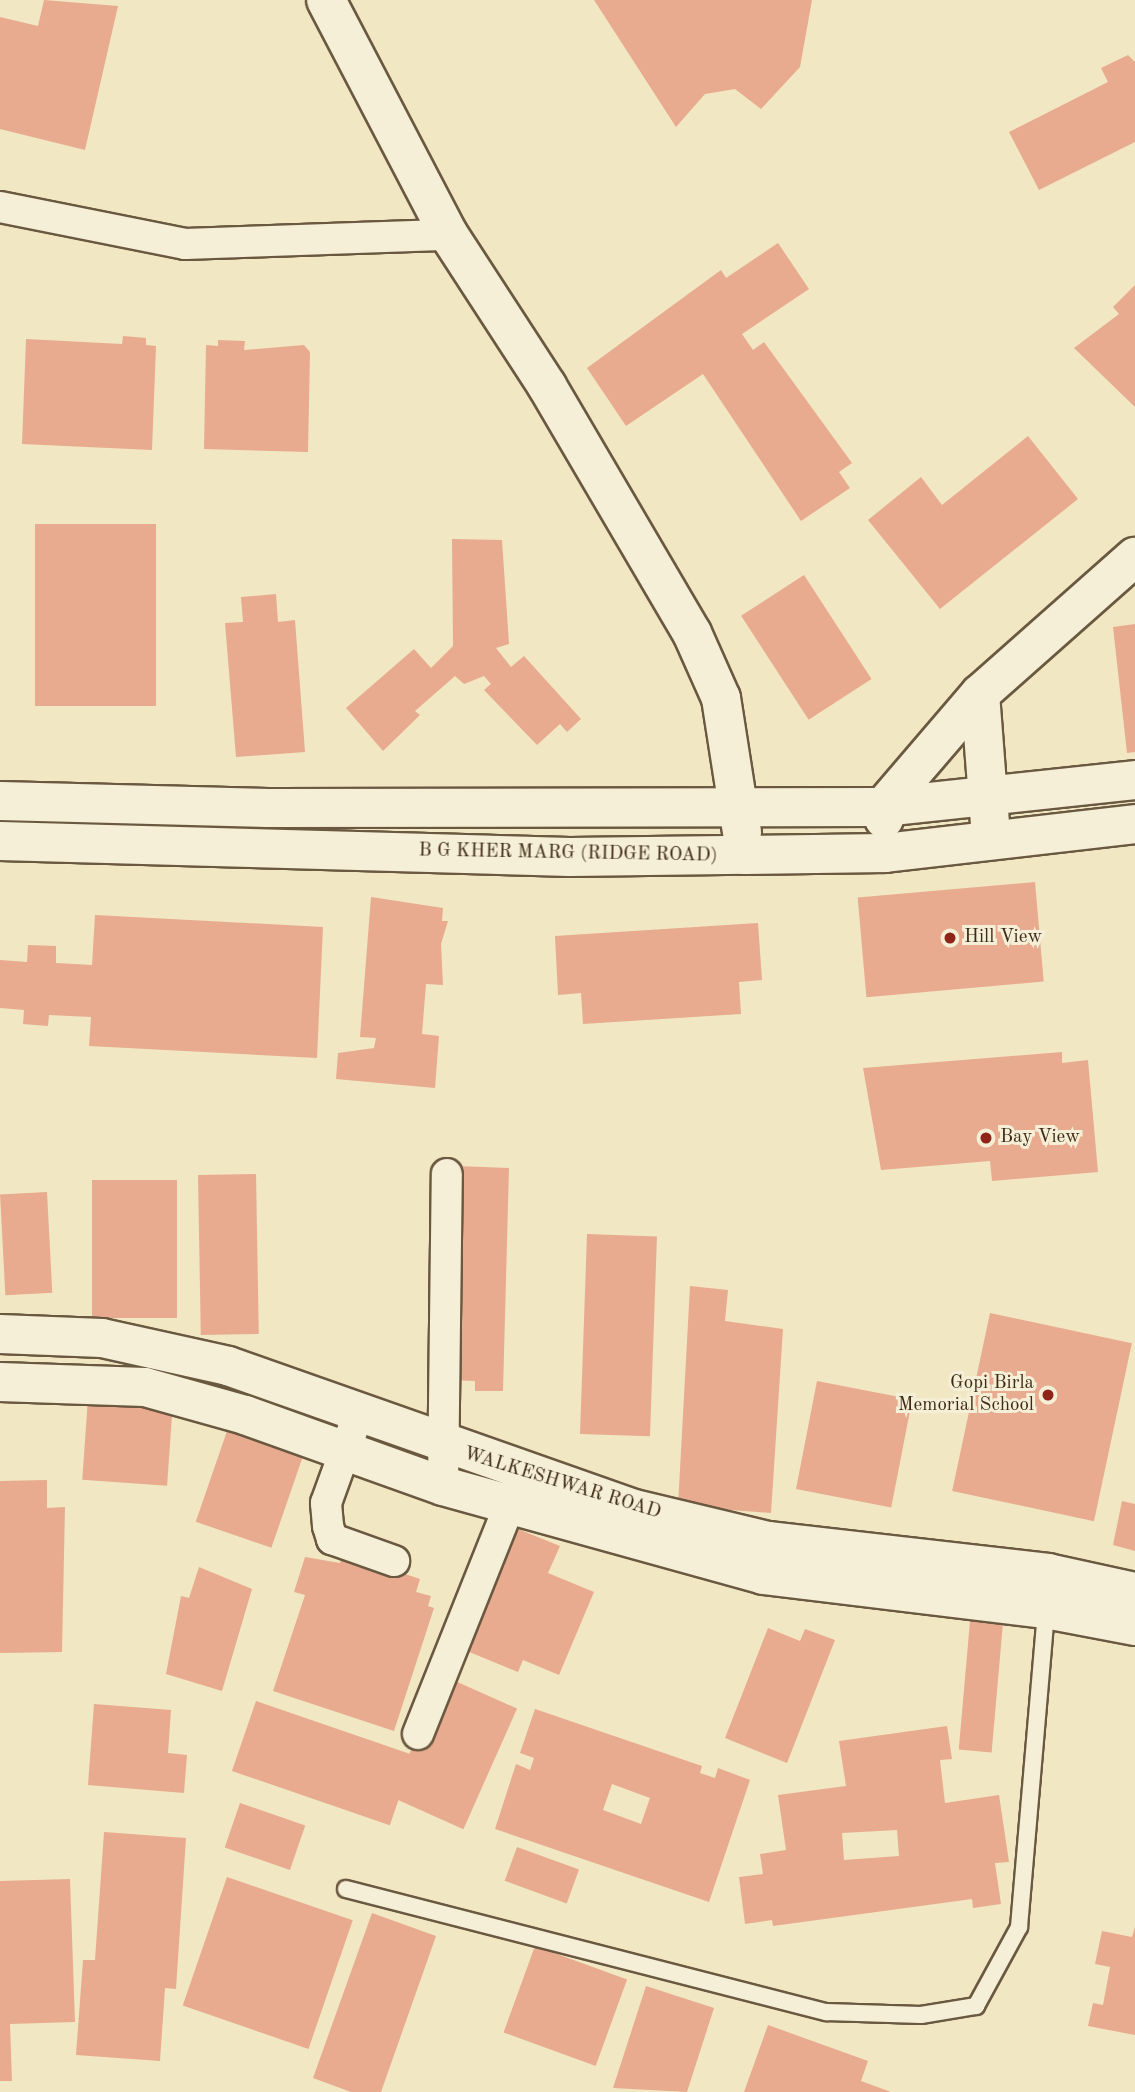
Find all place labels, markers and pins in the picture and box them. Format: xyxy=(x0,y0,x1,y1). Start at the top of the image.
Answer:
place label: Hill View xyxy=(964,927,1042,949)
marker: Hill View xyxy=(942,930,958,946)
place label: Bay View xyxy=(1000,1127,1080,1149)
marker: Bay View xyxy=(978,1130,994,1146)
place label: Gopi Birla Memorial School xyxy=(898,1373,1034,1417)
marker: Gopi Birla Memorial School xyxy=(1040,1387,1056,1403)

